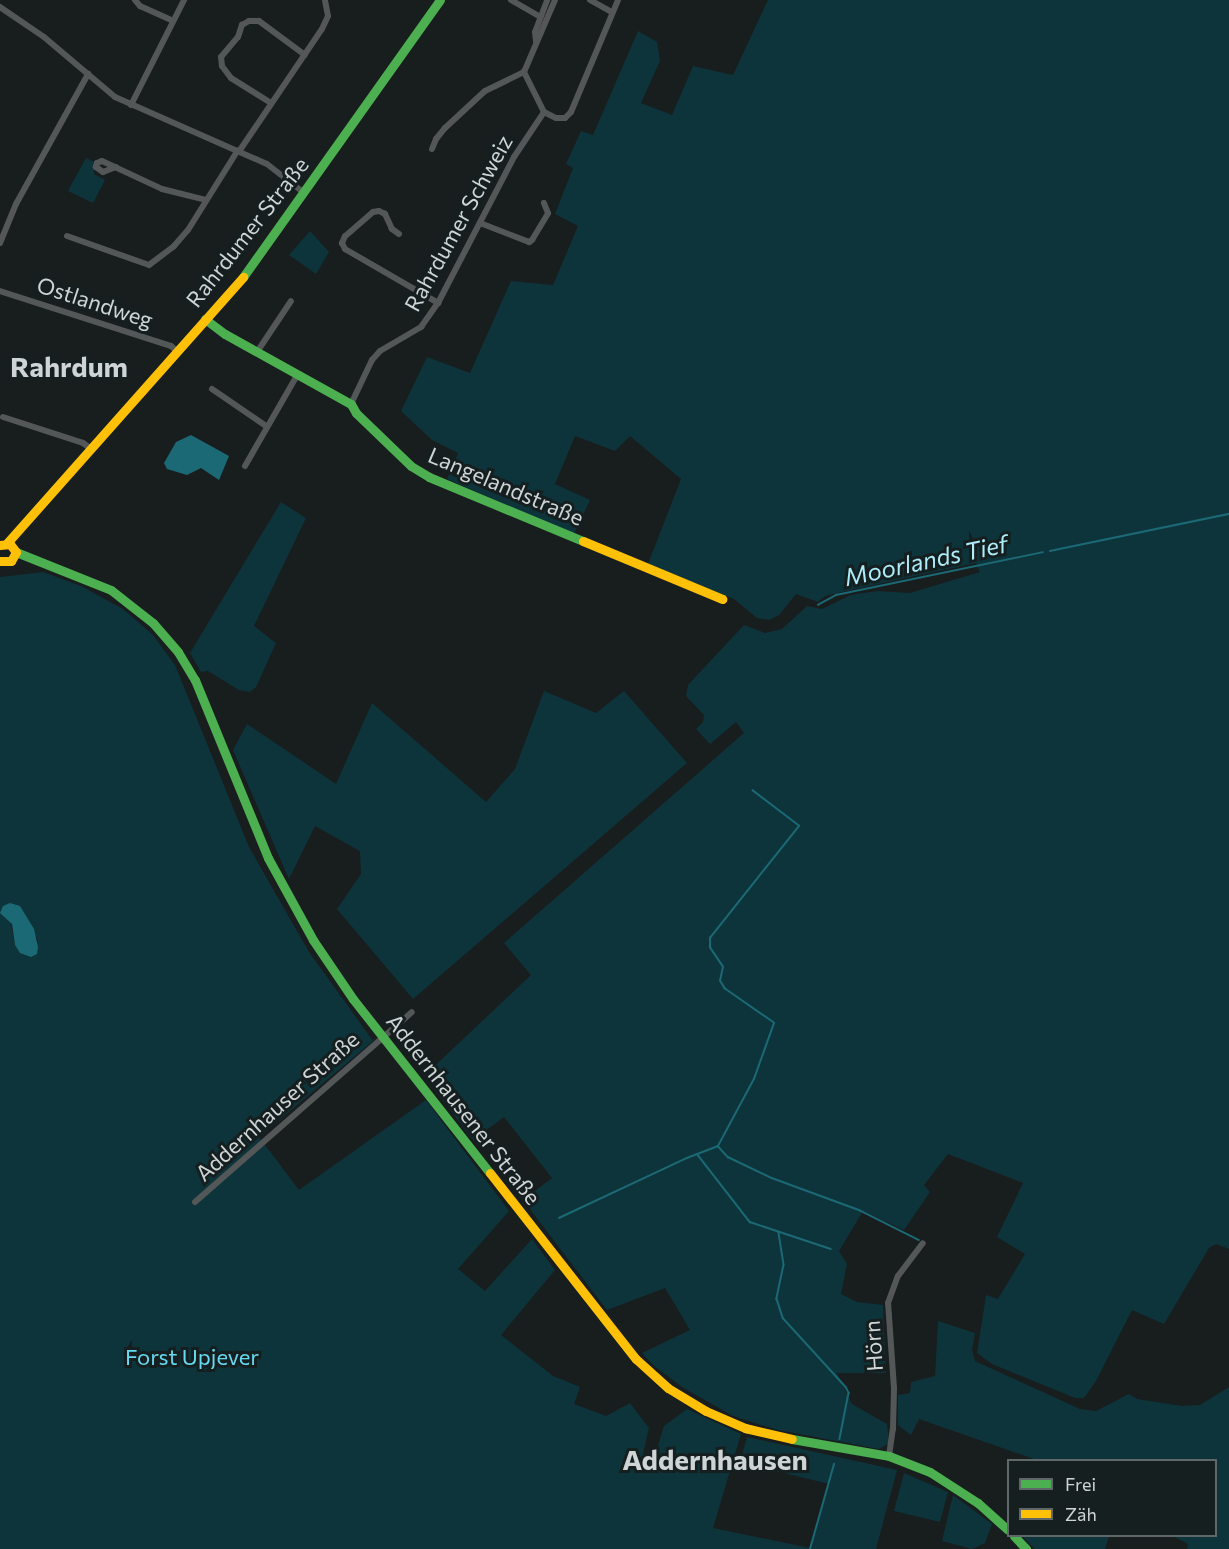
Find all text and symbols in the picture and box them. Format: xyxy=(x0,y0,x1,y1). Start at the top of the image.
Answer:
street label: Rahrdumer Schweiz xyxy=(399,130,517,316)
street label: Rahrdumer Straße xyxy=(180,152,314,312)
street label: Ostlandweg xyxy=(34,271,156,333)
district label: Rahrdum xyxy=(10,349,128,383)
street label: Langelandstraße xyxy=(424,441,588,531)
water label: Moorlands Tief xyxy=(842,529,1010,591)
street label: Addernhausener Straße xyxy=(381,1008,547,1210)
street label: Addernhauser Straße xyxy=(190,1026,364,1186)
street label: Hörn xyxy=(858,1320,888,1372)
park label: Forst Upjever xyxy=(125,1344,259,1370)
district label: Addernhausen xyxy=(622,1442,808,1476)
legend xyxy=(1007,1459,1217,1537)
text: Frei xyxy=(1065,1473,1096,1495)
text: Zäh xyxy=(1065,1503,1097,1525)

